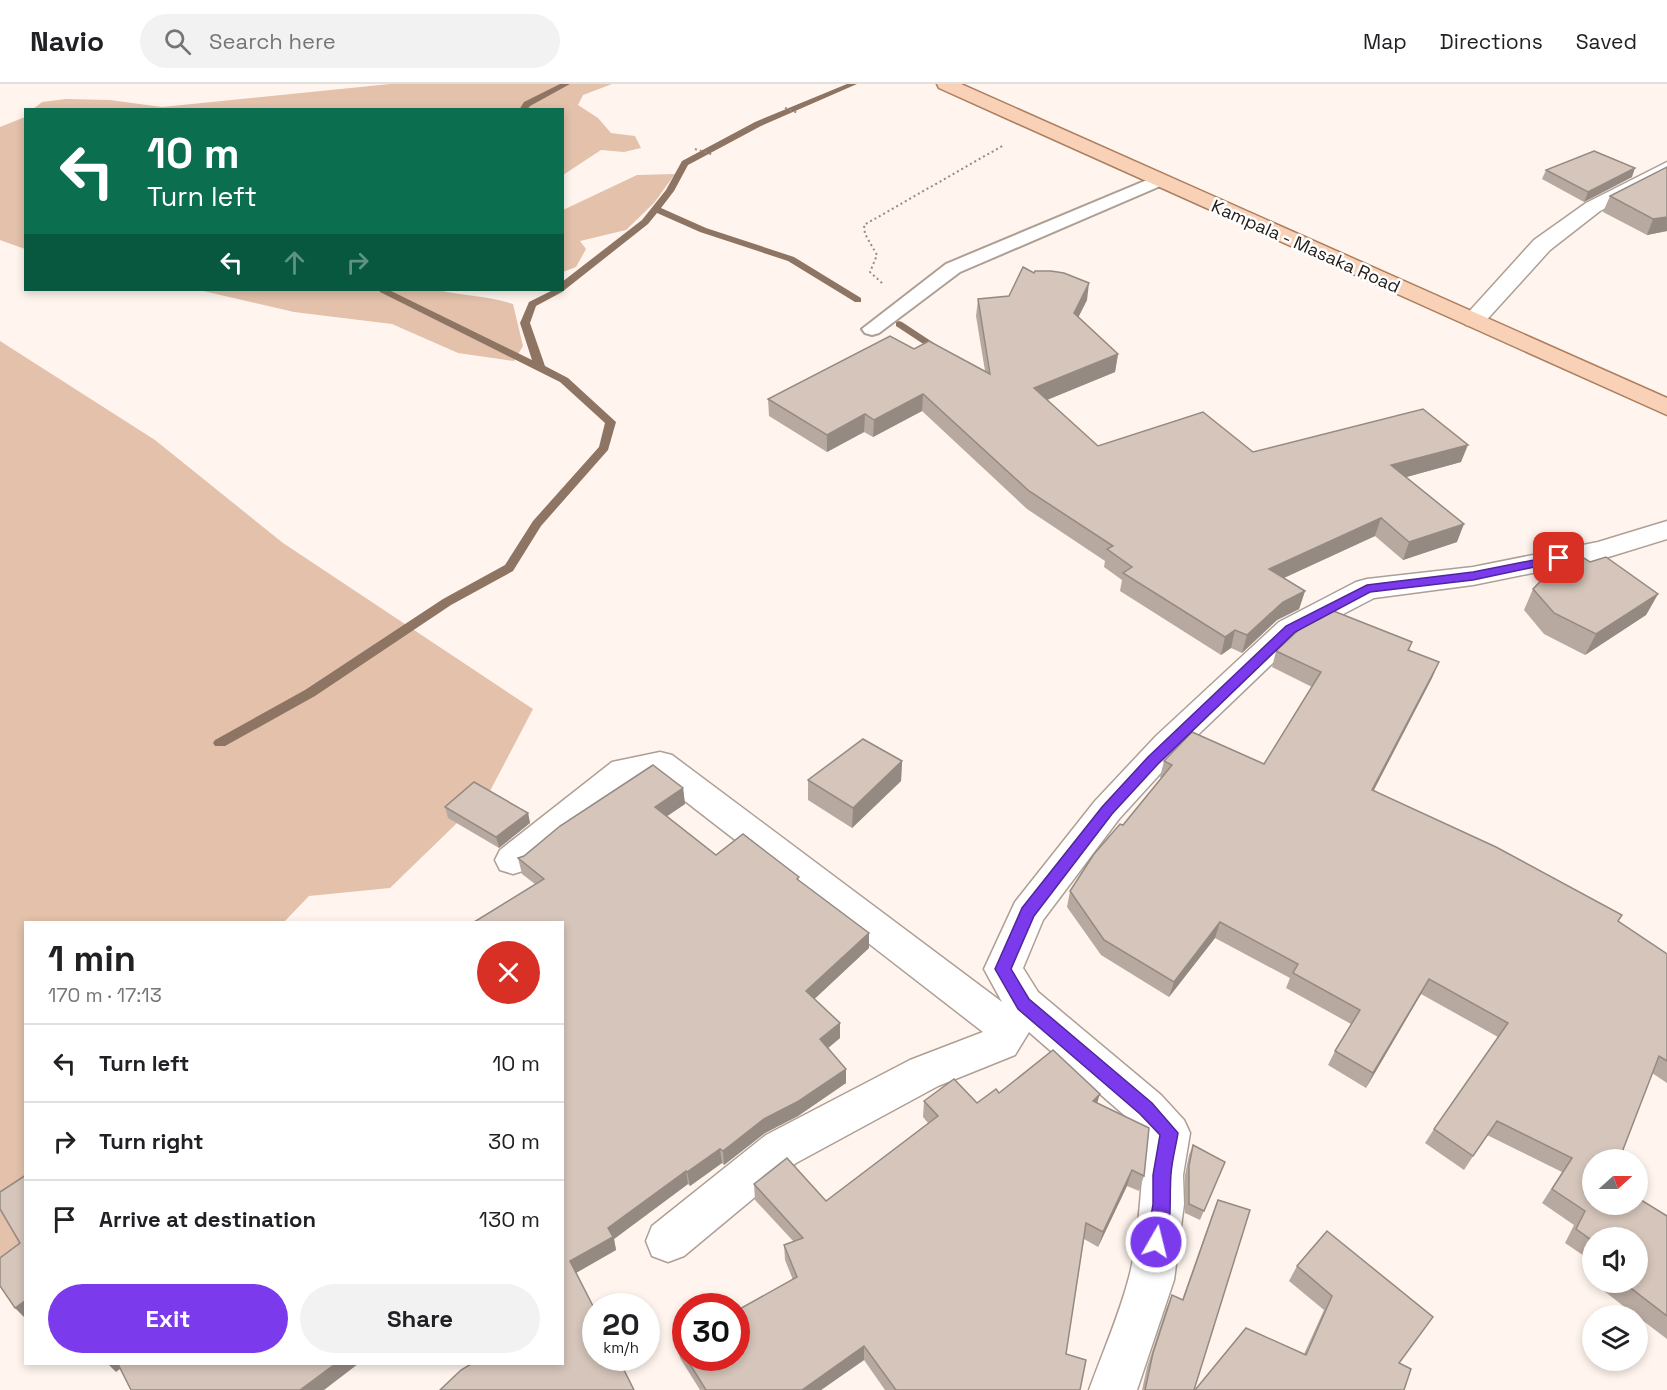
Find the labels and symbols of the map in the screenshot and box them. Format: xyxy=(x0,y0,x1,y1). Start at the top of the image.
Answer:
street label: Kampala - Masaka Road xyxy=(1208,194,1404,298)
pin xyxy=(1533,532,1584,583)
north arrow xyxy=(1582,1149,1648,1215)
position arrow xyxy=(1124,1210,1188,1274)
speed limit sign: 30 xyxy=(672,1293,750,1371)

